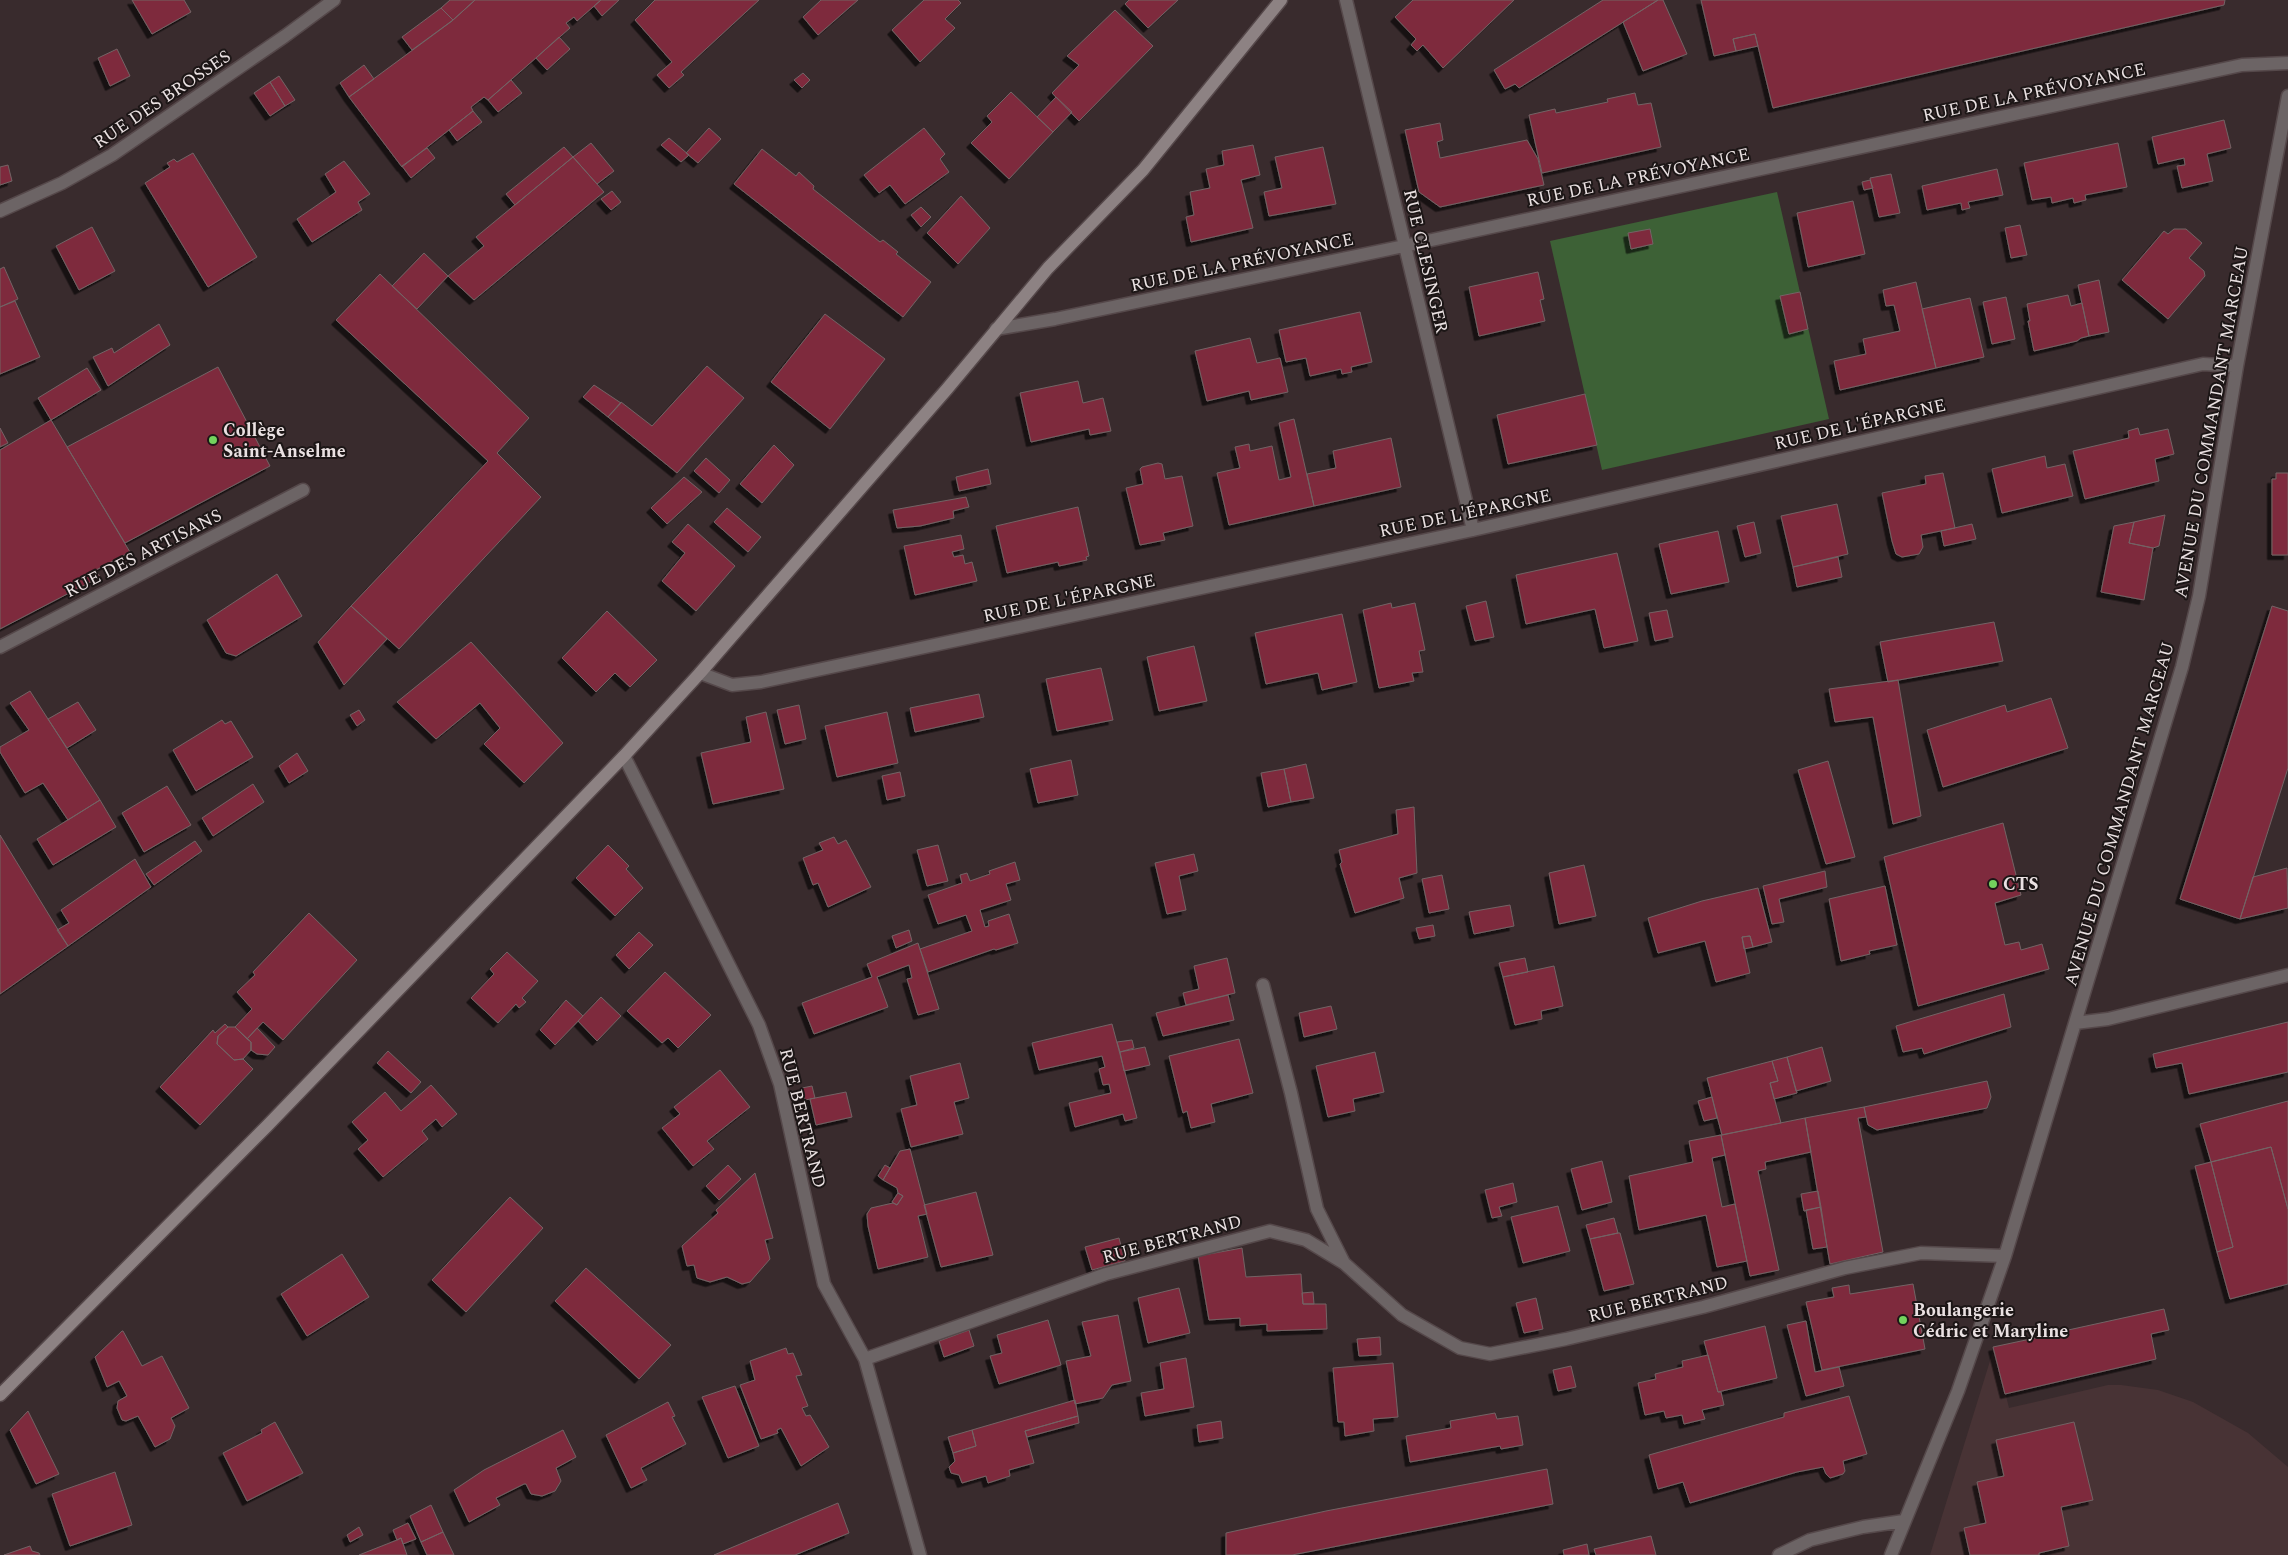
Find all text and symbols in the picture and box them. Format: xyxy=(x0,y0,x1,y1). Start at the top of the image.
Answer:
street label: RUE DES BROSSES xyxy=(88,43,236,156)
street label: RUE DE LA PRÉVOYANCE xyxy=(1920,56,2148,129)
street label: RUE DE LA PRÉVOYANCE xyxy=(1524,141,1752,214)
street label: RUE CLESINGER xyxy=(1396,187,1455,336)
street label: RUE DE LA PRÉVOYANCE xyxy=(1128,226,1356,299)
street label: AVENUE DU COMMANDANT MARCEAU xyxy=(2167,244,2256,600)
street label: RUE DE L'ÉPARGNE xyxy=(1772,392,1949,457)
place label: Collège Saint-Anselme xyxy=(223,417,346,465)
marker: Collège Saint-Anselme xyxy=(207,434,219,446)
street label: RUE DE L'ÉPARGNE xyxy=(1377,482,1554,545)
street label: RUE DES ARTISANS xyxy=(60,502,227,605)
street label: RUE DE L'ÉPARGNE xyxy=(981,567,1158,630)
street label: AVENUE DU COMMANDANT MARCEAU xyxy=(2057,639,2182,990)
place label: CTS xyxy=(2003,871,2039,898)
marker: CTS xyxy=(1987,878,1999,890)
street label: RUE BERTRAND xyxy=(772,1045,833,1191)
street label: RUE BERTRAND xyxy=(1099,1208,1245,1271)
street label: RUE BERTRAND xyxy=(1585,1269,1731,1330)
place label: Boulangerie Cédric et Maryline xyxy=(1913,1297,2068,1345)
marker: Boulangerie Cédric et Maryline xyxy=(1897,1314,1909,1326)

